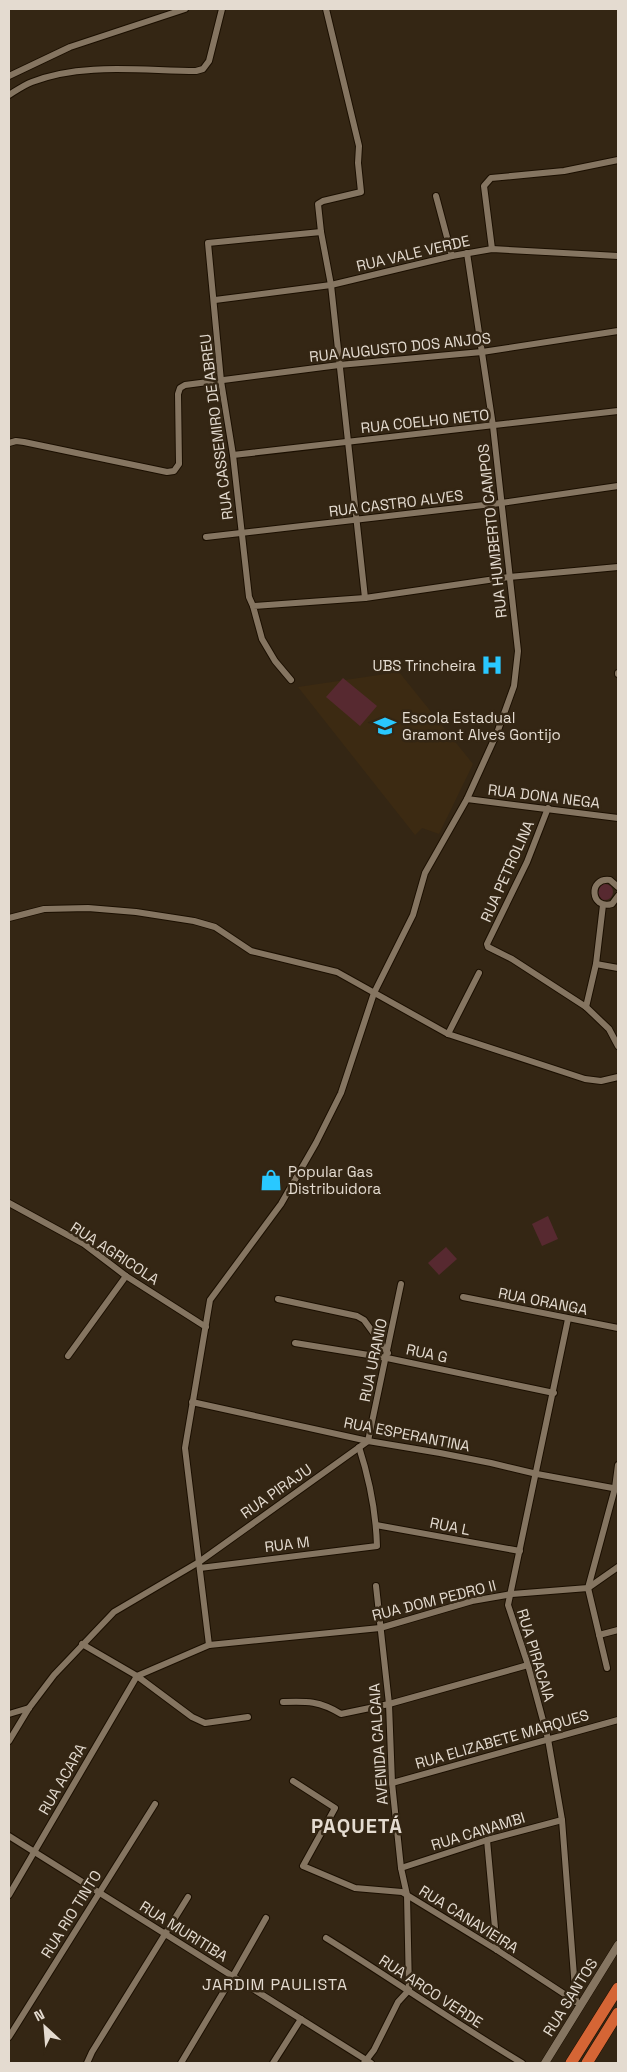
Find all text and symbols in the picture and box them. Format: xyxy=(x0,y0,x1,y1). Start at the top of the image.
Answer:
street label: RUA VALE VERDE xyxy=(354,231,472,275)
street label: RUA AUGUSTO DOS ANJOS xyxy=(308,328,492,366)
street label: RUA CASSEMIRO DE ABREU xyxy=(195,333,237,521)
street label: RUA COELHO NETO xyxy=(360,405,490,437)
street label: RUA HUMBERTO CAMPOS xyxy=(473,443,511,619)
street label: RUA CASTRO ALVES xyxy=(328,485,464,521)
hospital icon: UBS Trincheira xyxy=(479,652,505,678)
place label: UBS Trincheira xyxy=(372,656,476,675)
place label: Escola Estadual Gramont Alves Gontijo xyxy=(402,708,561,744)
school or university icon: Escola Estadual Gramont Alves Gontijo xyxy=(372,713,398,739)
street label: RUA DONA NEGA xyxy=(487,780,602,812)
street label: RUA PETROLINA xyxy=(476,817,538,925)
place label: Popular Gas Distribuidora xyxy=(288,1162,381,1198)
shop icon: Popular Gas Distribuidora xyxy=(258,1167,284,1193)
street label: RUA AGRICOLA xyxy=(67,1217,163,1289)
street label: RUA ORANGA xyxy=(497,1283,590,1319)
street label: RUA URANIO xyxy=(355,1316,391,1404)
street label: RUA G xyxy=(404,1339,450,1367)
street label: RUA ESPERANTINA xyxy=(342,1412,472,1456)
street label: RUA PIRAJU xyxy=(237,1459,315,1523)
street label: RUA L xyxy=(428,1513,472,1539)
street label: RUA M xyxy=(263,1532,311,1556)
street label: RUA DOM PEDRO II xyxy=(370,1575,498,1625)
street label: RUA PIRACAIA xyxy=(513,1606,559,1704)
street label: AVENIDA CALCAIA xyxy=(364,1682,392,1805)
street label: RUA ELIZABETE MARQUES xyxy=(413,1705,591,1773)
street label: RUA ACARA xyxy=(34,1739,90,1818)
street label: RUA CANAMBI xyxy=(429,1808,527,1854)
district label: PAQUETÁ xyxy=(311,1813,403,1839)
street label: RUA RIO TINTO xyxy=(36,1867,106,1961)
street label: RUA CANAVIEIRA xyxy=(416,1881,523,1958)
street label: RUA MURITIBA xyxy=(136,1896,232,1966)
street label: RUA ARCO VERDE xyxy=(376,1950,486,2032)
street label: RUA SANTOS xyxy=(538,1954,602,2040)
district label: JARDIM PAULISTA xyxy=(202,1974,348,1995)
north arrow xyxy=(20,2002,70,2052)
text: N xyxy=(31,2005,47,2025)

